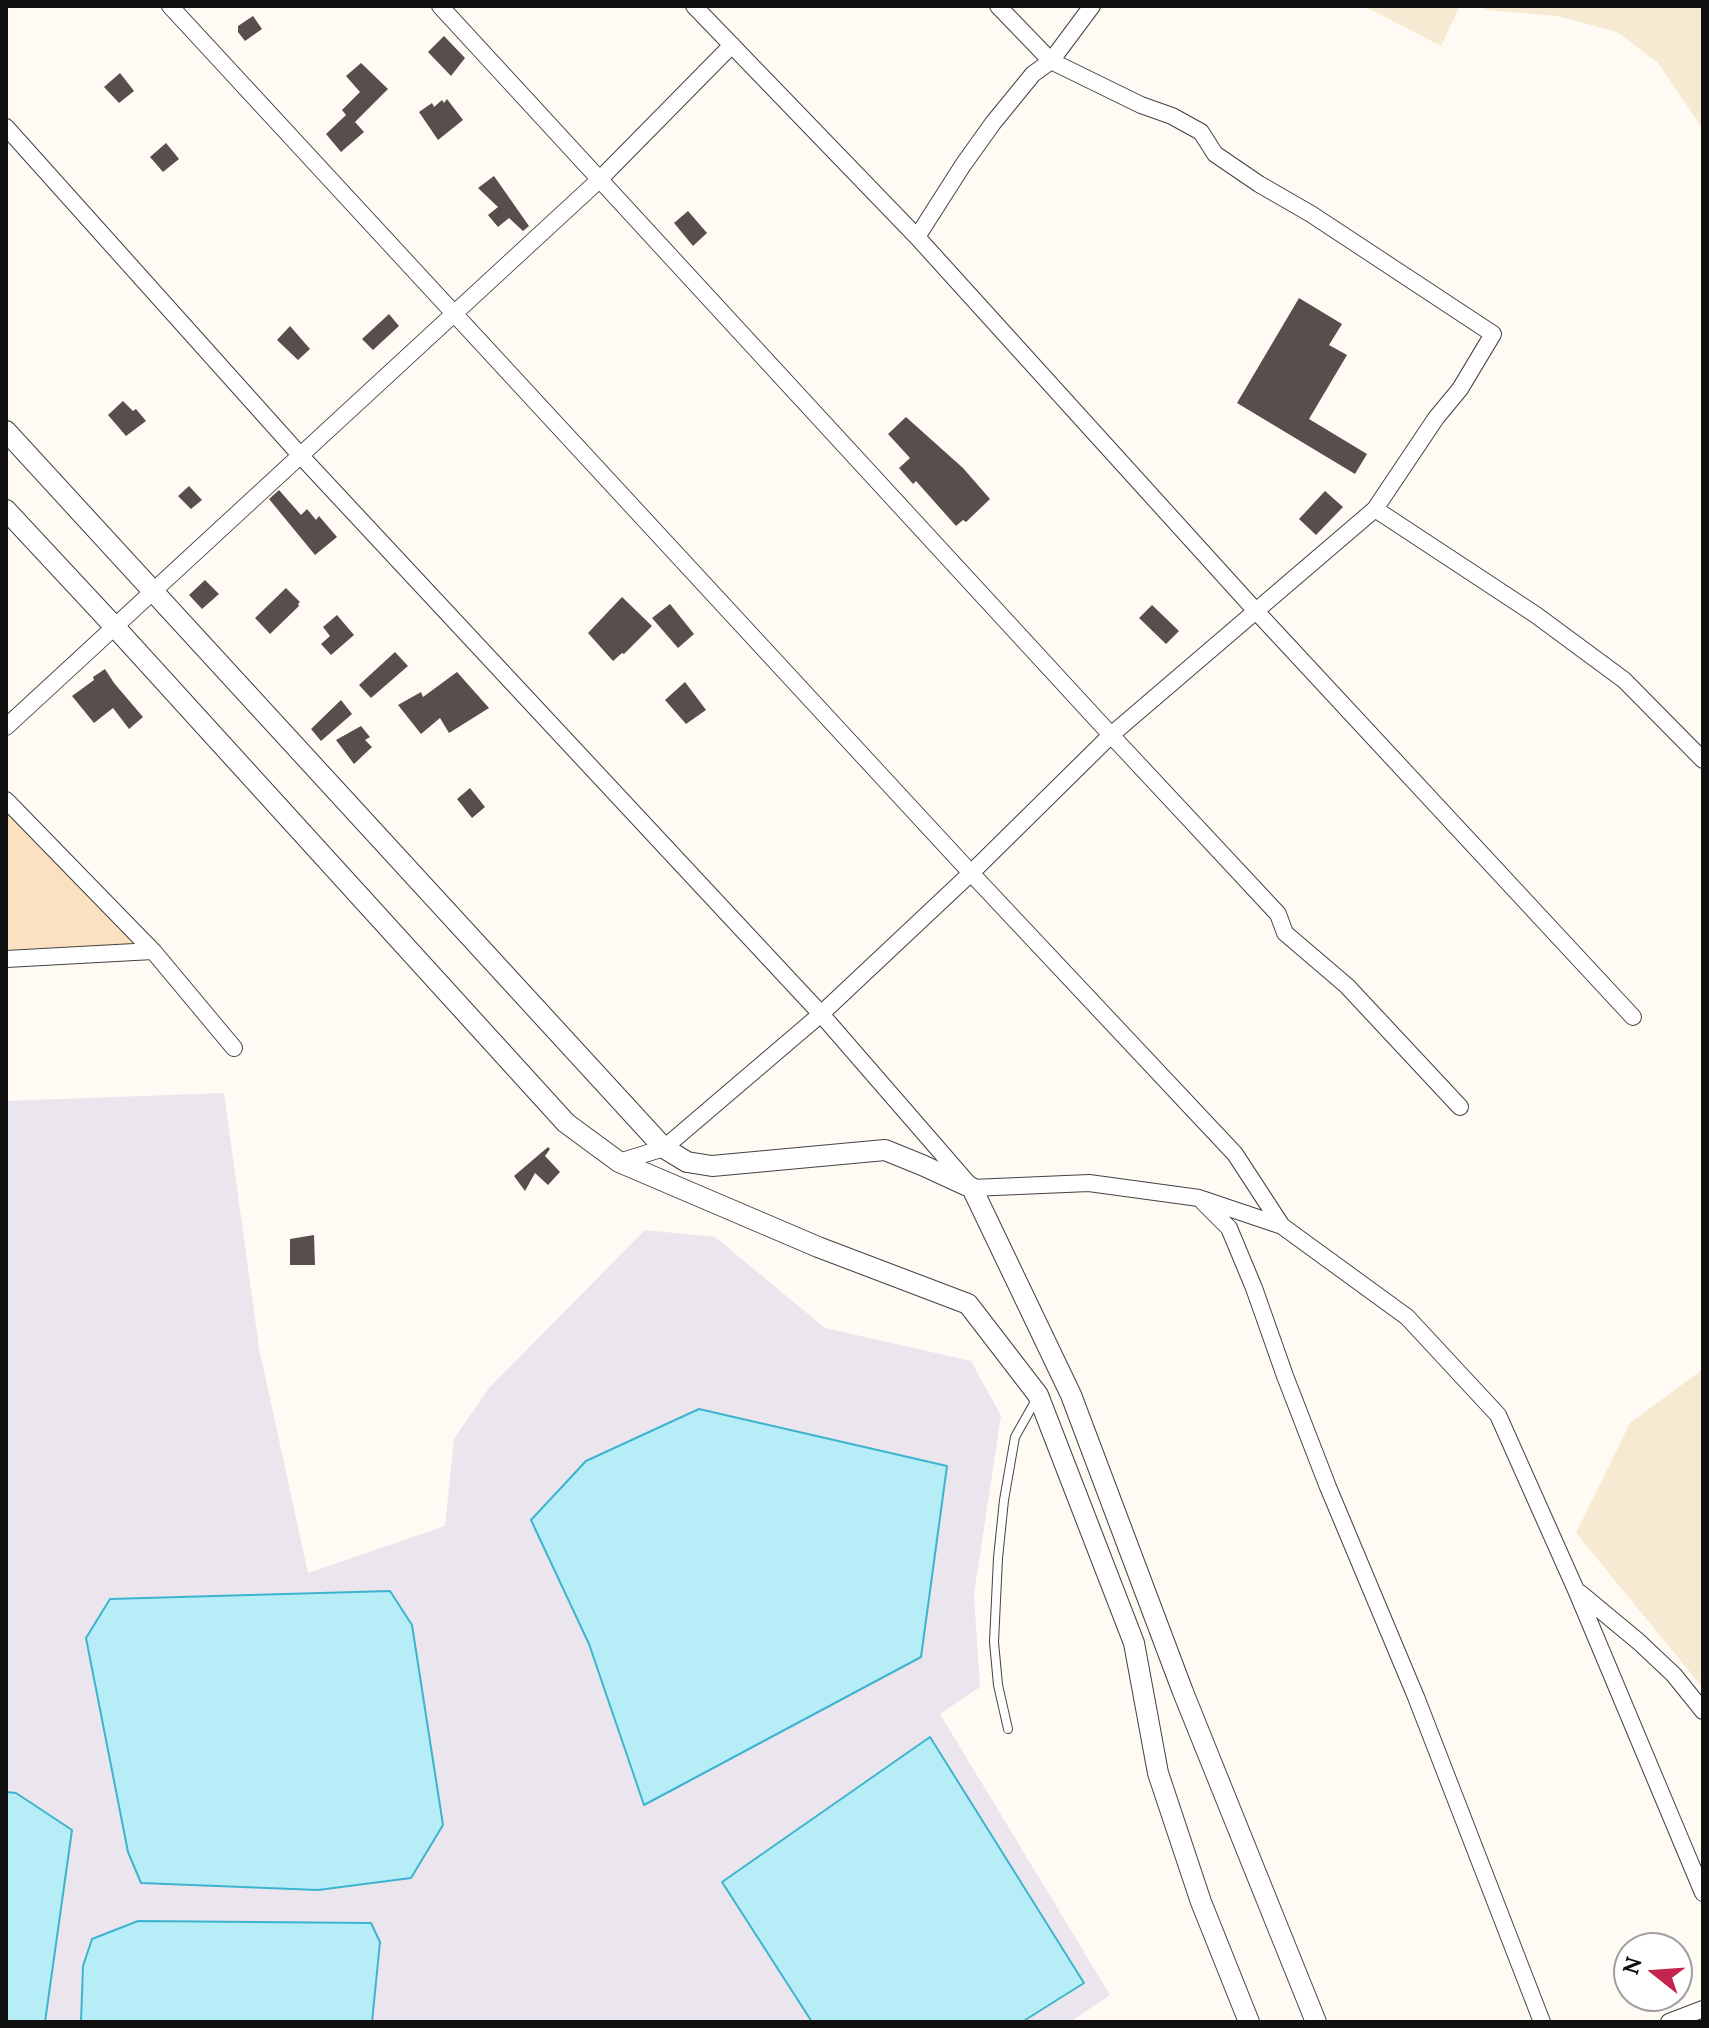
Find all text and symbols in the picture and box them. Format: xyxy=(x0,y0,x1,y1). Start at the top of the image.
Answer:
north arrow xyxy=(1613,1932,1693,2012)
text: N xyxy=(1616,1953,1648,1978)

